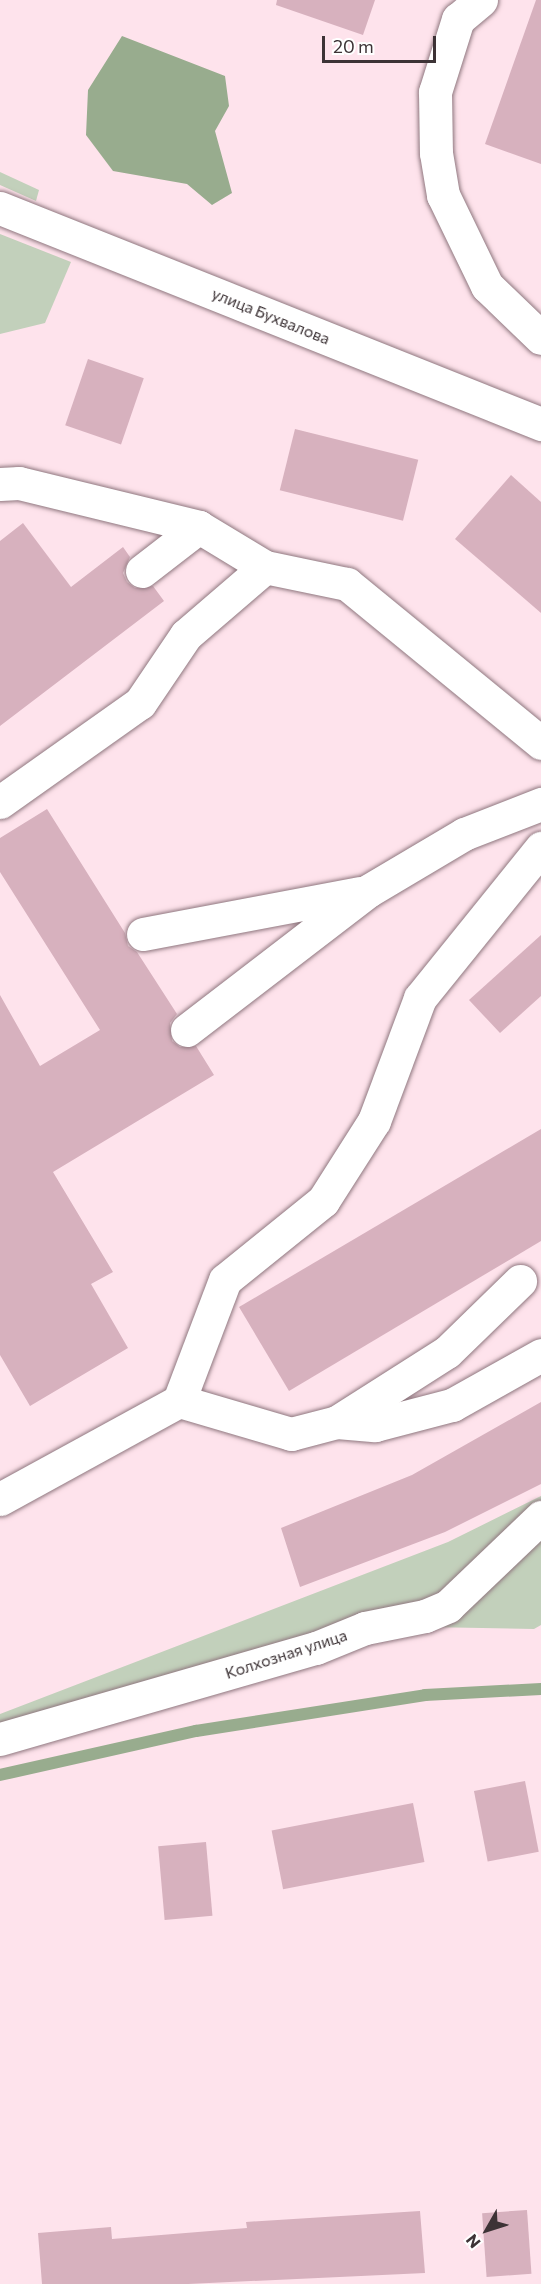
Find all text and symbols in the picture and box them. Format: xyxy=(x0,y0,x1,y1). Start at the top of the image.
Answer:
scale bar xyxy=(325,24,439,62)
text: 20 m xyxy=(333,35,374,57)
street label: улица Бухвалова xyxy=(209,284,333,348)
street label: Колхозная улица xyxy=(223,1625,349,1683)
north arrow xyxy=(457,2200,517,2260)
text: N xyxy=(461,2231,484,2252)

